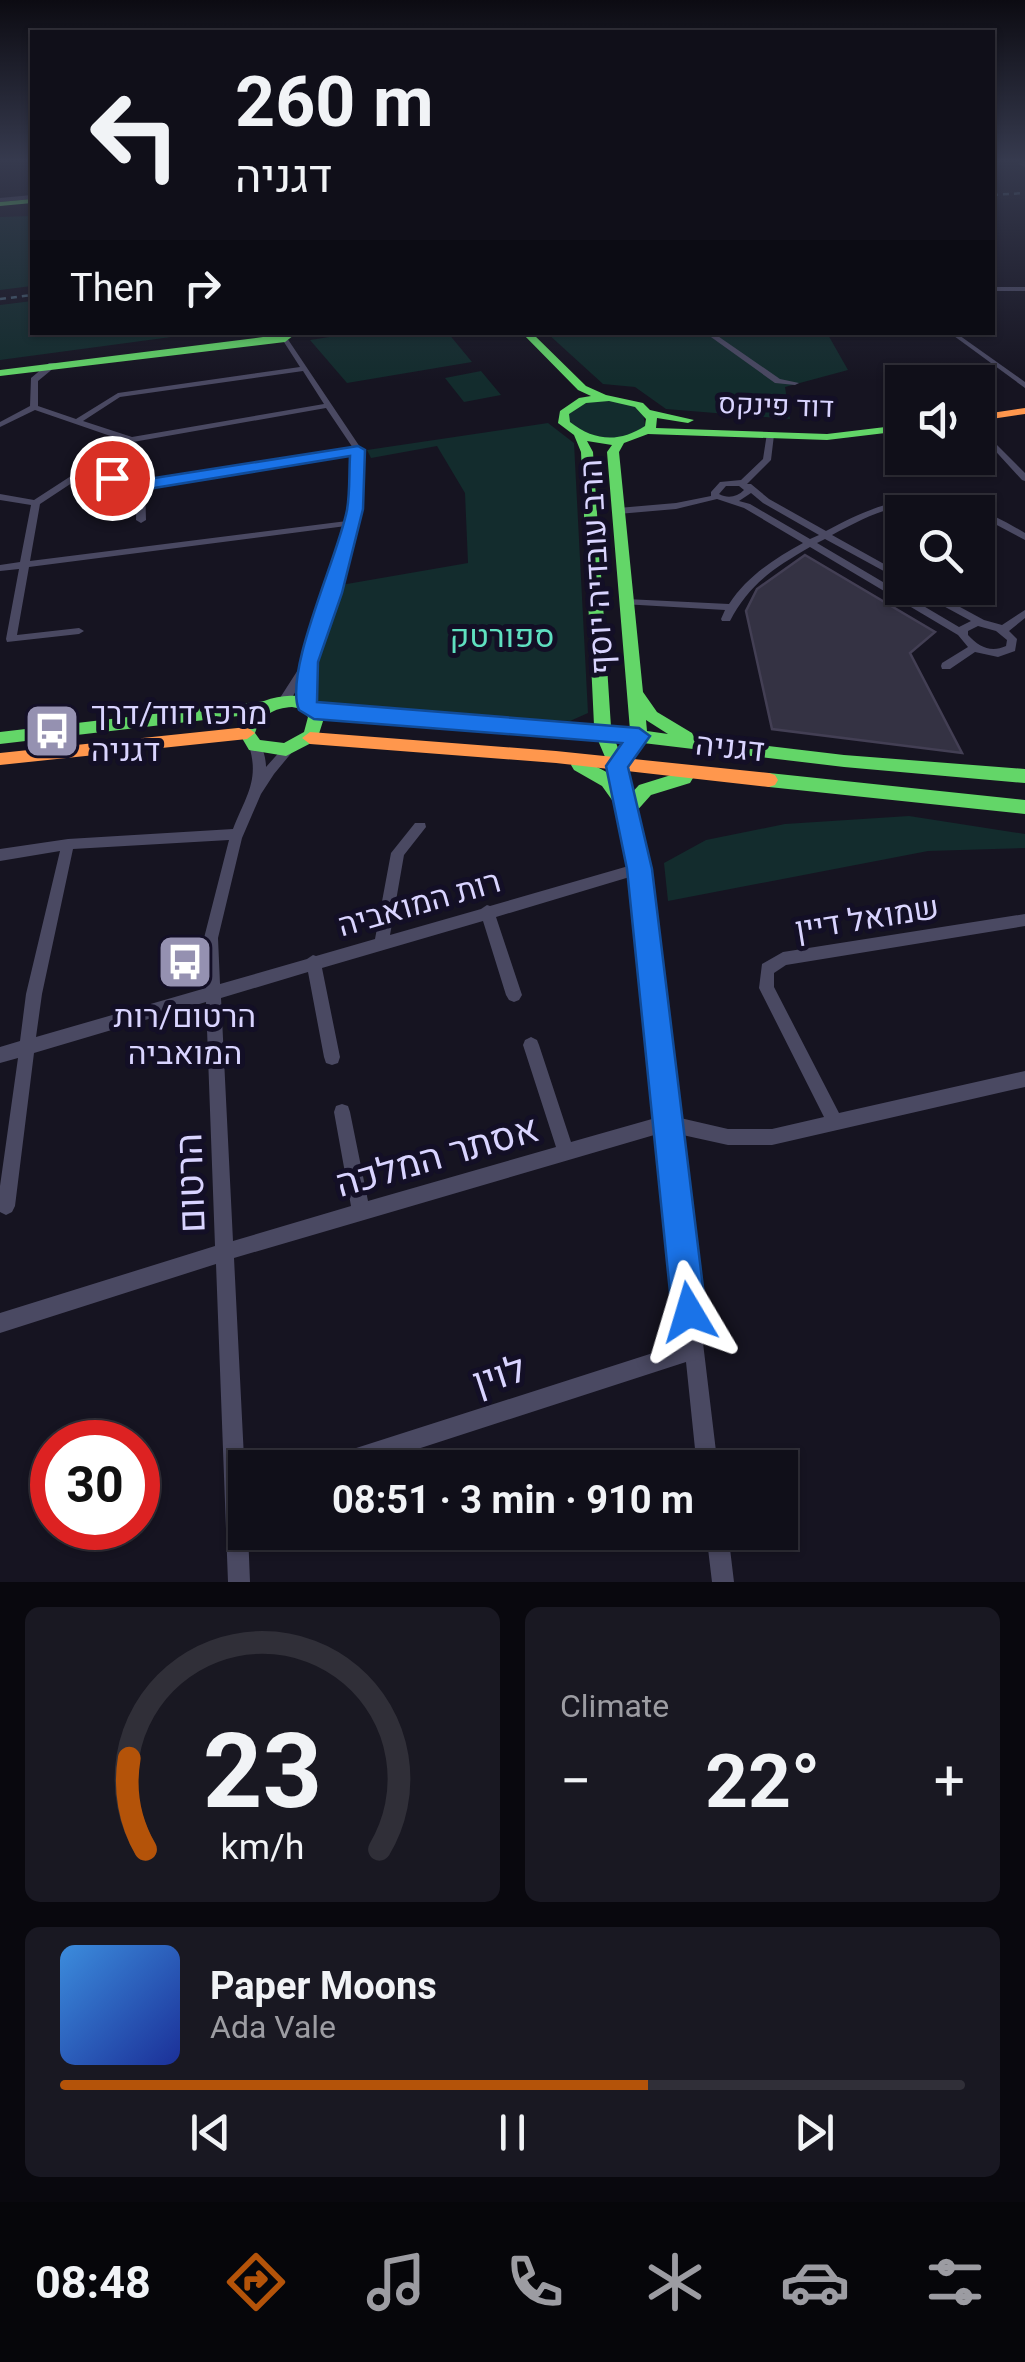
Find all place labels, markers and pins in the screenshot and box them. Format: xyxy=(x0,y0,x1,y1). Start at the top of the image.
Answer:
pin xyxy=(70,436,155,521)
place label: מרכז דוד/דרך דגניה xyxy=(91,694,268,769)
bus stop icon: מרכז דוד/דרך דגניה xyxy=(22,701,82,761)
bus stop icon: הרטום/רות המואביה xyxy=(155,932,215,992)
place label: הרטום/רות המואביה xyxy=(114,997,256,1072)

